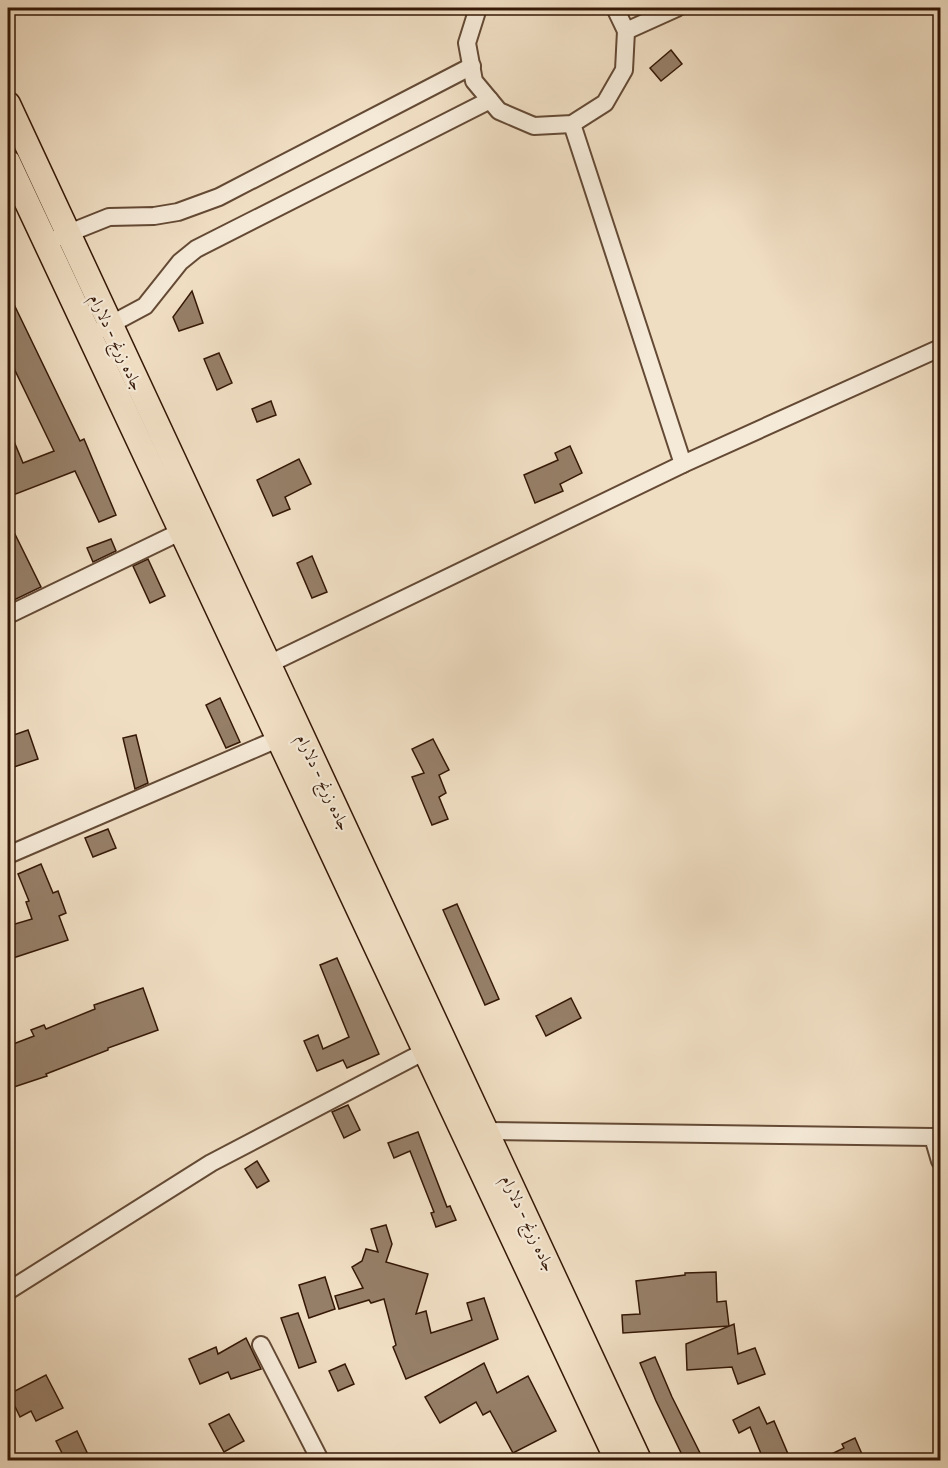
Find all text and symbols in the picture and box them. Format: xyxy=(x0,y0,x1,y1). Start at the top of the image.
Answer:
street label: جاده زرنج - دلارام xyxy=(81,291,148,396)
street label: جاده زرنج - دلارام xyxy=(288,731,355,836)
street label: جاده زرنج - دلارام xyxy=(493,1172,560,1277)

